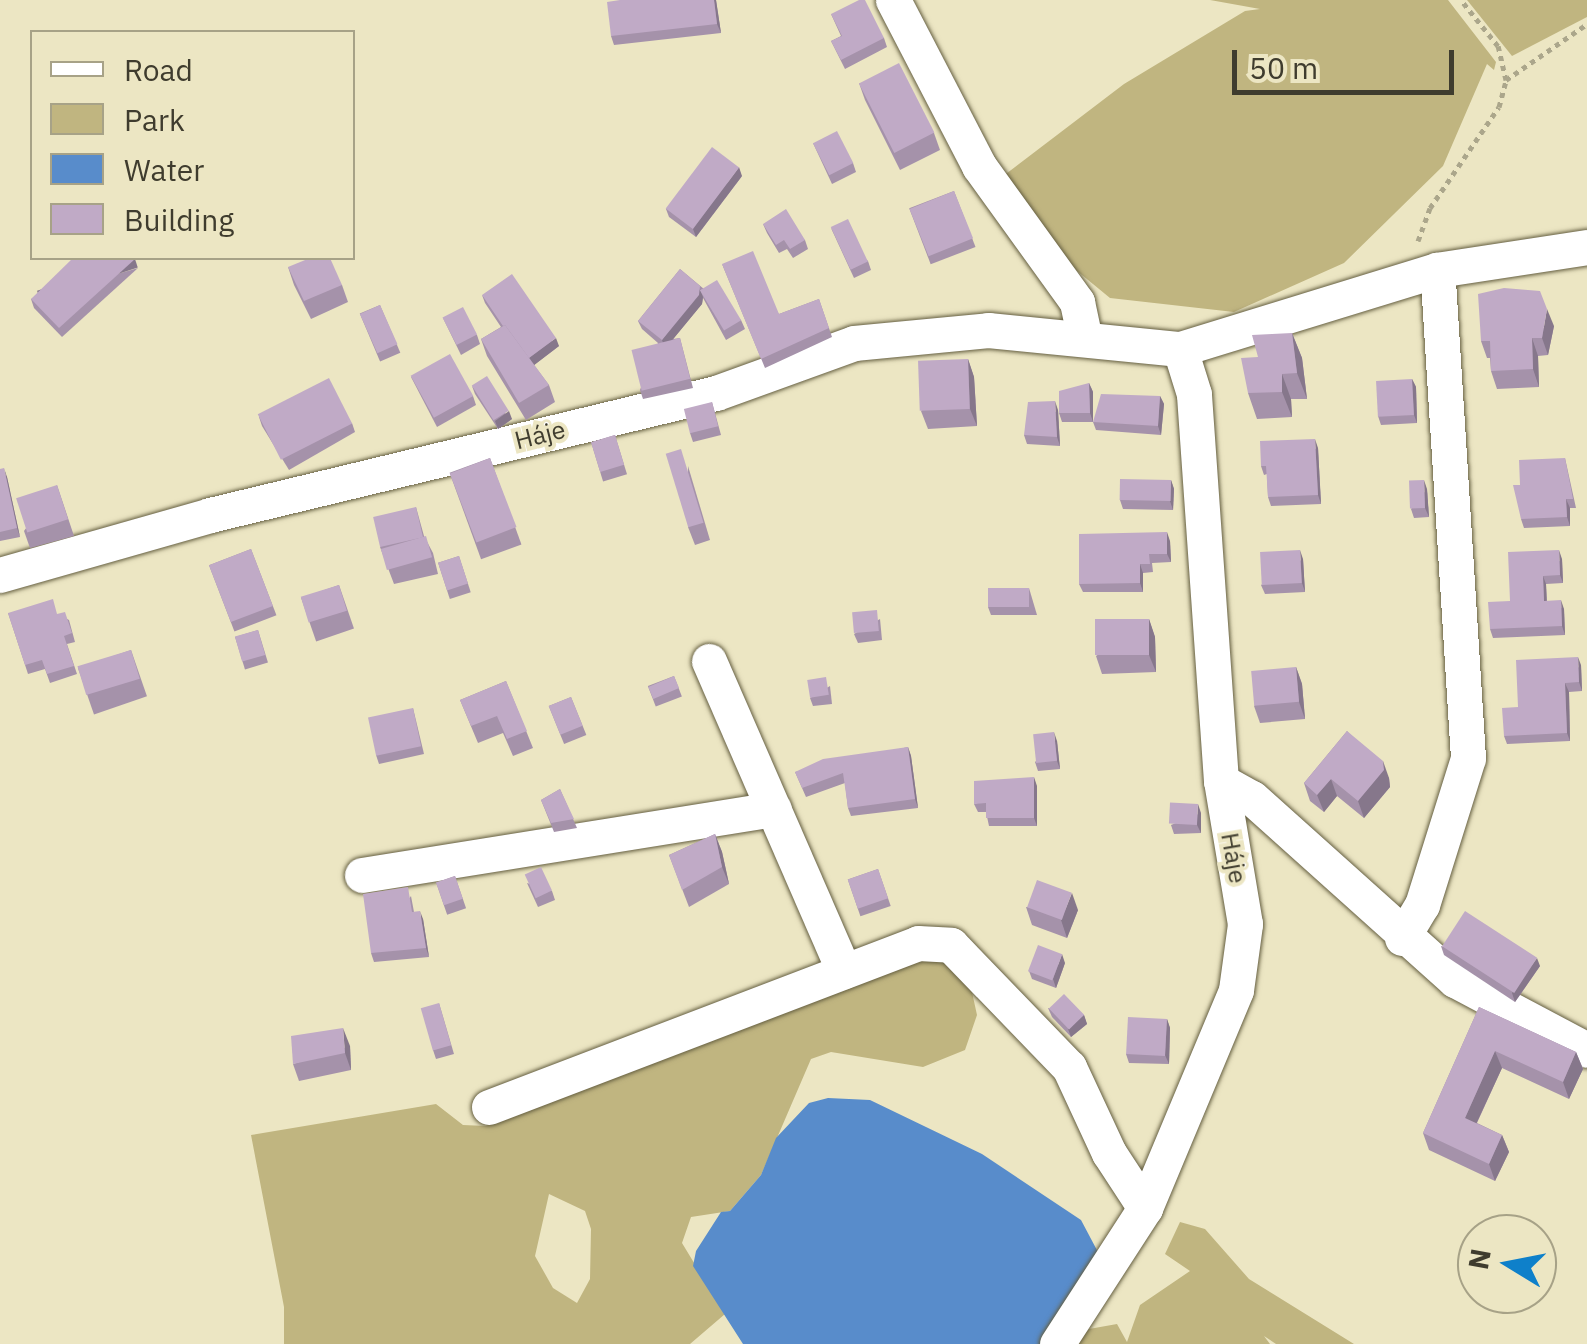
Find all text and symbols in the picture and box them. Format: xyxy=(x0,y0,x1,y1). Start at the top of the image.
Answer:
legend xyxy=(30,30,355,260)
scale bar xyxy=(1237,30,1460,92)
text: 50 m xyxy=(1249,48,1318,87)
text: Road xyxy=(124,50,193,89)
text: Park xyxy=(124,100,185,139)
text: Water xyxy=(124,150,204,189)
text: Building xyxy=(124,200,234,239)
street label: Háje xyxy=(512,414,568,456)
street label: Háje xyxy=(1215,830,1253,886)
north arrow xyxy=(1457,1214,1557,1314)
text: N xyxy=(1459,1246,1499,1272)

